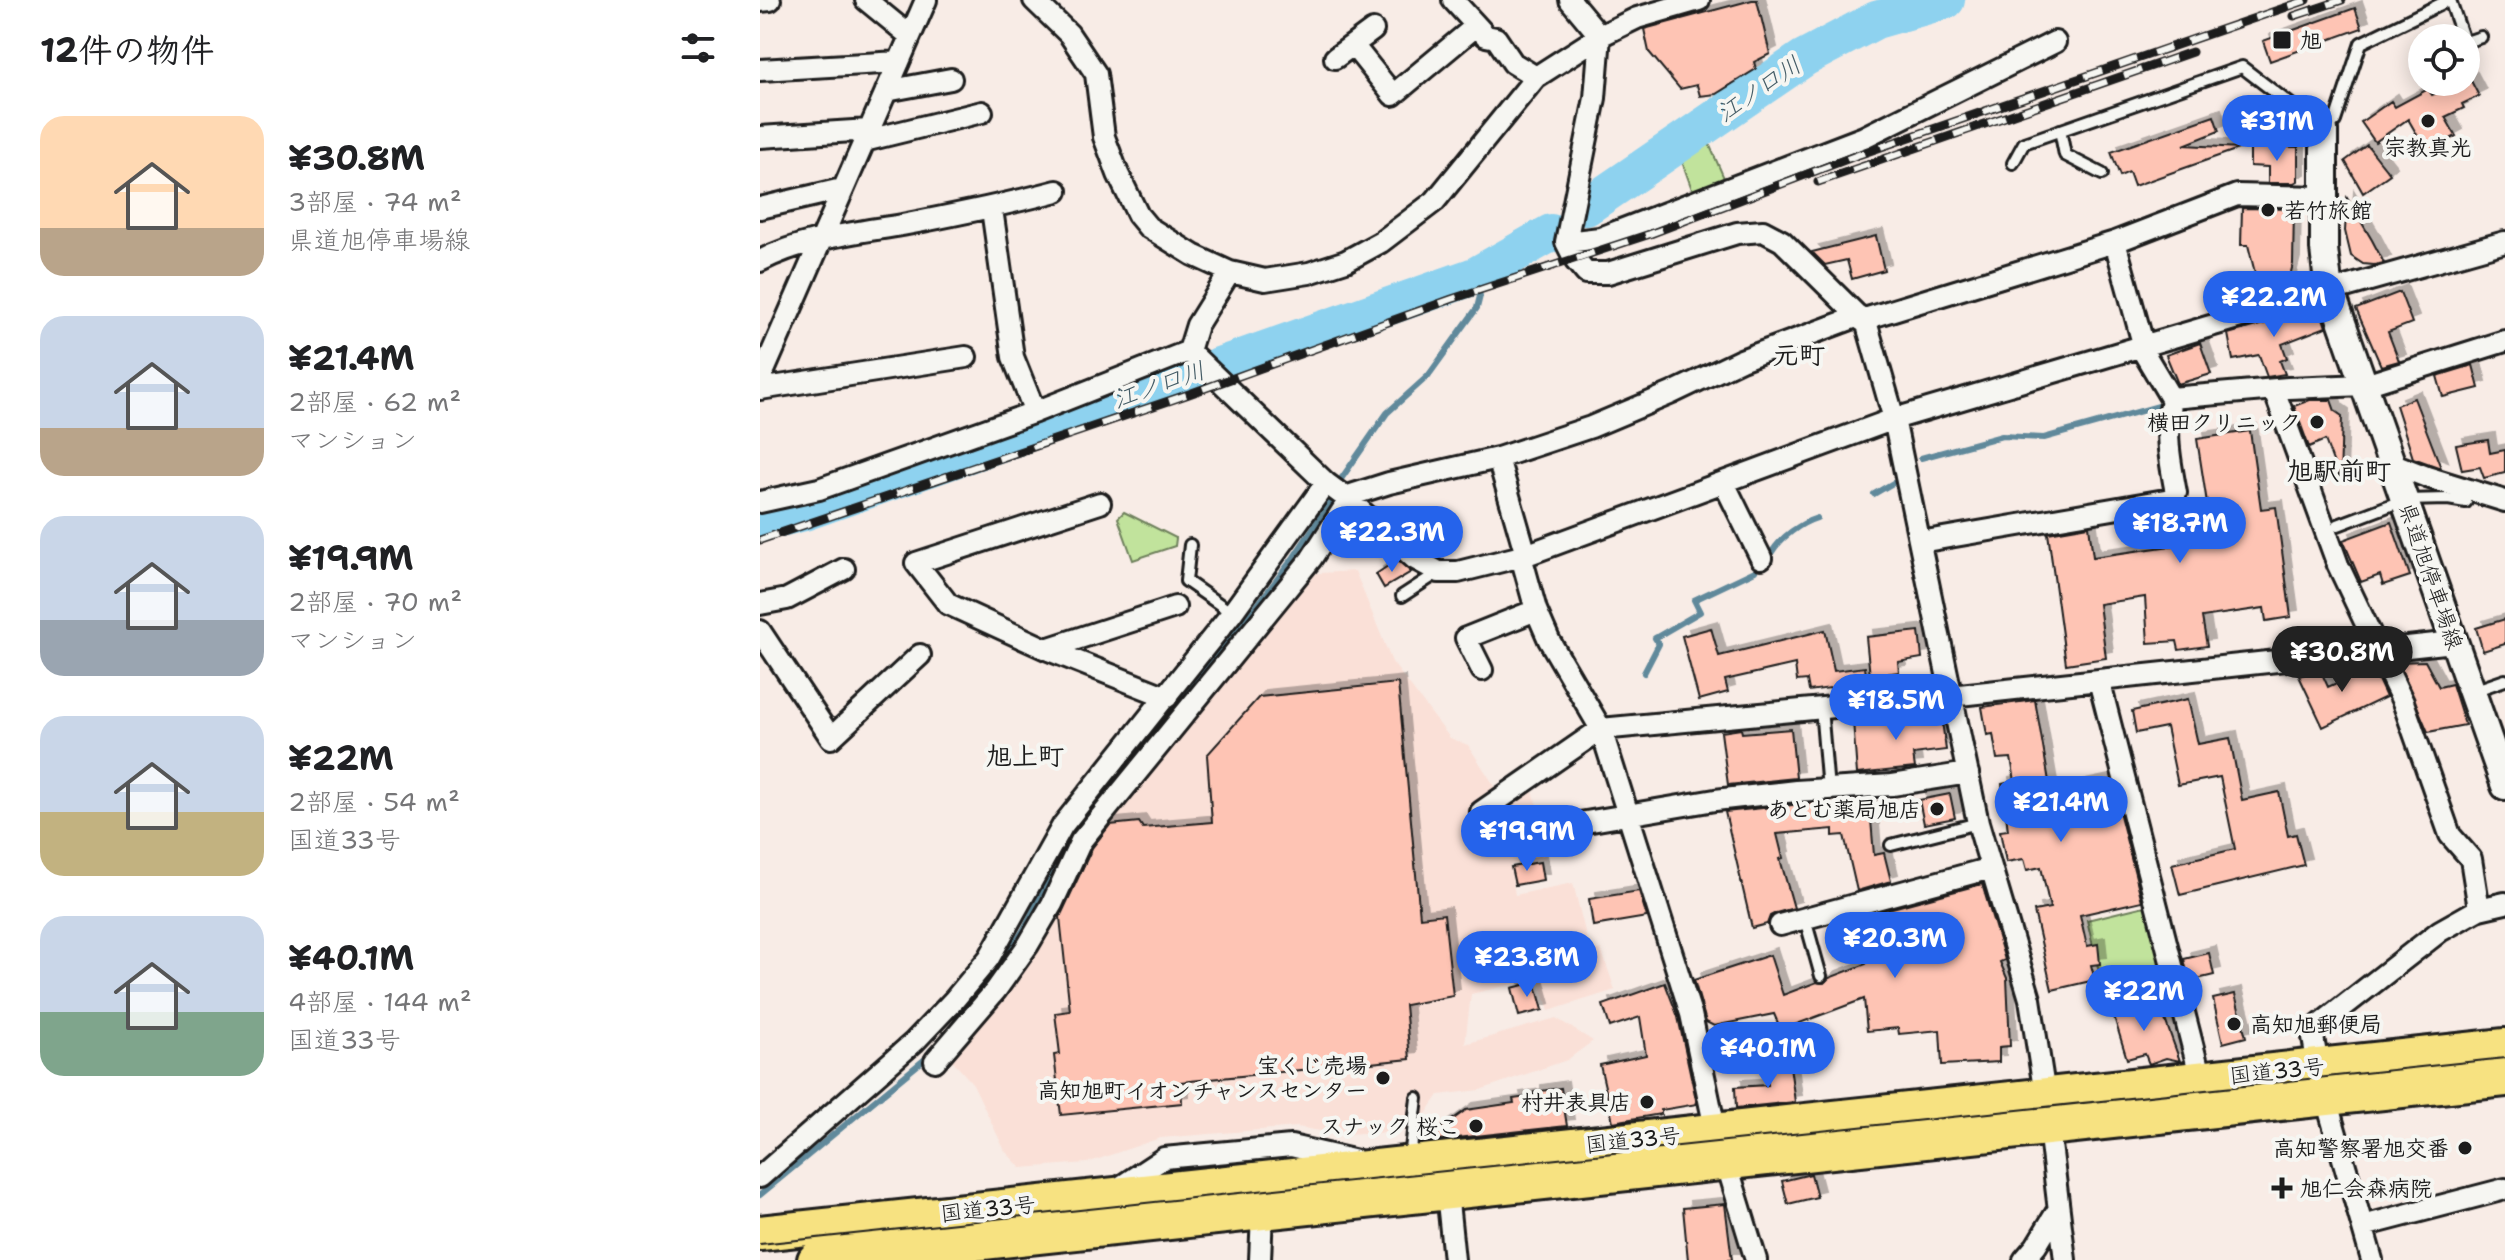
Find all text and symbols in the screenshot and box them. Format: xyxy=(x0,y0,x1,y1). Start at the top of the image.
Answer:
map controls xyxy=(2408,24,2480,96)
button: locate xyxy=(2408,24,2480,96)
icon: filters xyxy=(676,26,720,70)
place label: 旭 xyxy=(2300,26,2322,55)
text: 12件の物件 xyxy=(40,27,214,73)
marker: 旭 xyxy=(2271,29,2293,51)
water label: 江ノ口川 xyxy=(1710,49,1808,129)
pin: ¥31M xyxy=(2230,95,2324,163)
text: ¥31M xyxy=(2240,103,2314,138)
marker: 宗教真光 xyxy=(2419,112,2437,130)
place label: 宗教真光 xyxy=(2384,133,2472,162)
text: ¥30.8M xyxy=(288,135,425,181)
icon: home xyxy=(104,148,200,244)
text: 3部屋 · 74 m² xyxy=(288,184,462,219)
place label: 若竹旅館 xyxy=(2284,196,2372,225)
marker: 若竹旅館 xyxy=(2259,201,2277,219)
text: 県道旭停車場線 xyxy=(288,222,470,257)
pin: ¥22.2M xyxy=(2209,271,2339,339)
text: ¥22.2M xyxy=(2221,279,2327,314)
text: ¥21.4M xyxy=(288,335,414,381)
district label: 元町 xyxy=(1773,337,1825,372)
icon: home xyxy=(104,348,200,444)
water label: 江ノ口川 xyxy=(1108,354,1210,416)
text: 2部屋 · 62 m² xyxy=(288,384,461,419)
place label: 横田クリニック xyxy=(2147,408,2301,437)
marker: 横田クリニック xyxy=(2308,413,2326,431)
text: マンション xyxy=(288,422,417,457)
district label: 旭駅前町 xyxy=(2287,453,2391,488)
pin: ¥18.7M xyxy=(2115,497,2245,565)
street label: 県道旭停車場線 xyxy=(2392,498,2470,654)
text: ¥18.7M xyxy=(2132,505,2228,540)
pin: ¥22.3M xyxy=(1327,506,1457,574)
text: ¥22.3M xyxy=(1339,514,1445,549)
text: ¥19.9M xyxy=(288,535,414,581)
icon: home xyxy=(104,548,200,644)
text: 2部屋 · 70 m² xyxy=(288,584,462,619)
text: マンション xyxy=(288,622,417,657)
pin: ¥30.8M xyxy=(2277,626,2407,694)
text: ¥30.8M xyxy=(2290,634,2394,669)
pin: ¥18.5M xyxy=(1831,674,1961,742)
text: ¥18.5M xyxy=(1847,682,1945,717)
text: ¥22M xyxy=(288,735,394,781)
district label: 旭上町 xyxy=(986,738,1064,773)
icon: home xyxy=(104,748,200,844)
pin: ¥21.4M xyxy=(1996,776,2126,844)
text: 2部屋 · 54 m² xyxy=(288,784,460,819)
text: ¥21.4M xyxy=(2013,784,2109,819)
place label: あとむ薬局旭店 xyxy=(1767,795,1921,824)
marker: あとむ薬局旭店 xyxy=(1928,800,1946,818)
pin: ¥19.9M xyxy=(1462,805,1592,873)
text: ¥19.9M xyxy=(1479,813,1575,848)
text: 国道33号 xyxy=(288,822,401,857)
pin: ¥20.3M xyxy=(1830,912,1960,980)
text: ¥20.3M xyxy=(1843,920,1947,955)
pin: ¥23.8M xyxy=(1462,931,1592,999)
text: ¥40.1M xyxy=(288,935,414,981)
text: ¥23.8M xyxy=(1474,939,1580,974)
icon: home xyxy=(104,948,200,1044)
pin: ¥22M xyxy=(2097,965,2191,1033)
text: ¥22M xyxy=(2104,973,2184,1008)
text: 4部屋 · 144 m² xyxy=(288,984,472,1019)
place label: 高知旭郵便局 xyxy=(2250,1010,2382,1039)
marker: 高知旭郵便局 xyxy=(2225,1015,2243,1033)
text: 国道33号 xyxy=(288,1022,401,1057)
pin: ¥40.1M xyxy=(1703,1022,1833,1090)
text: ¥40.1M xyxy=(1720,1030,1816,1065)
place label: 宝くじ売場 高知旭町イオンチャンスセンター xyxy=(1037,1051,1367,1105)
street label: 国道33号 xyxy=(2228,1052,2326,1090)
marker: 宝くじ売場 高知旭町イオンチャンスセンター xyxy=(1374,1069,1392,1087)
place label: 村井表具店 xyxy=(1521,1088,1631,1117)
marker: 村井表具店 xyxy=(1638,1093,1656,1111)
place label: スナック 桜こ xyxy=(1321,1112,1460,1141)
marker: スナック 桜こ xyxy=(1467,1117,1485,1135)
street label: 国道33号 xyxy=(1584,1121,1682,1159)
place label: 高知警察署旭交番 xyxy=(2273,1134,2449,1163)
marker: 高知警察署旭交番 xyxy=(2456,1139,2474,1157)
place label: 旭仁会森病院 xyxy=(2300,1174,2432,1203)
marker: 旭仁会森病院 xyxy=(2271,1177,2293,1199)
street label: 国道33号 xyxy=(939,1190,1037,1228)

